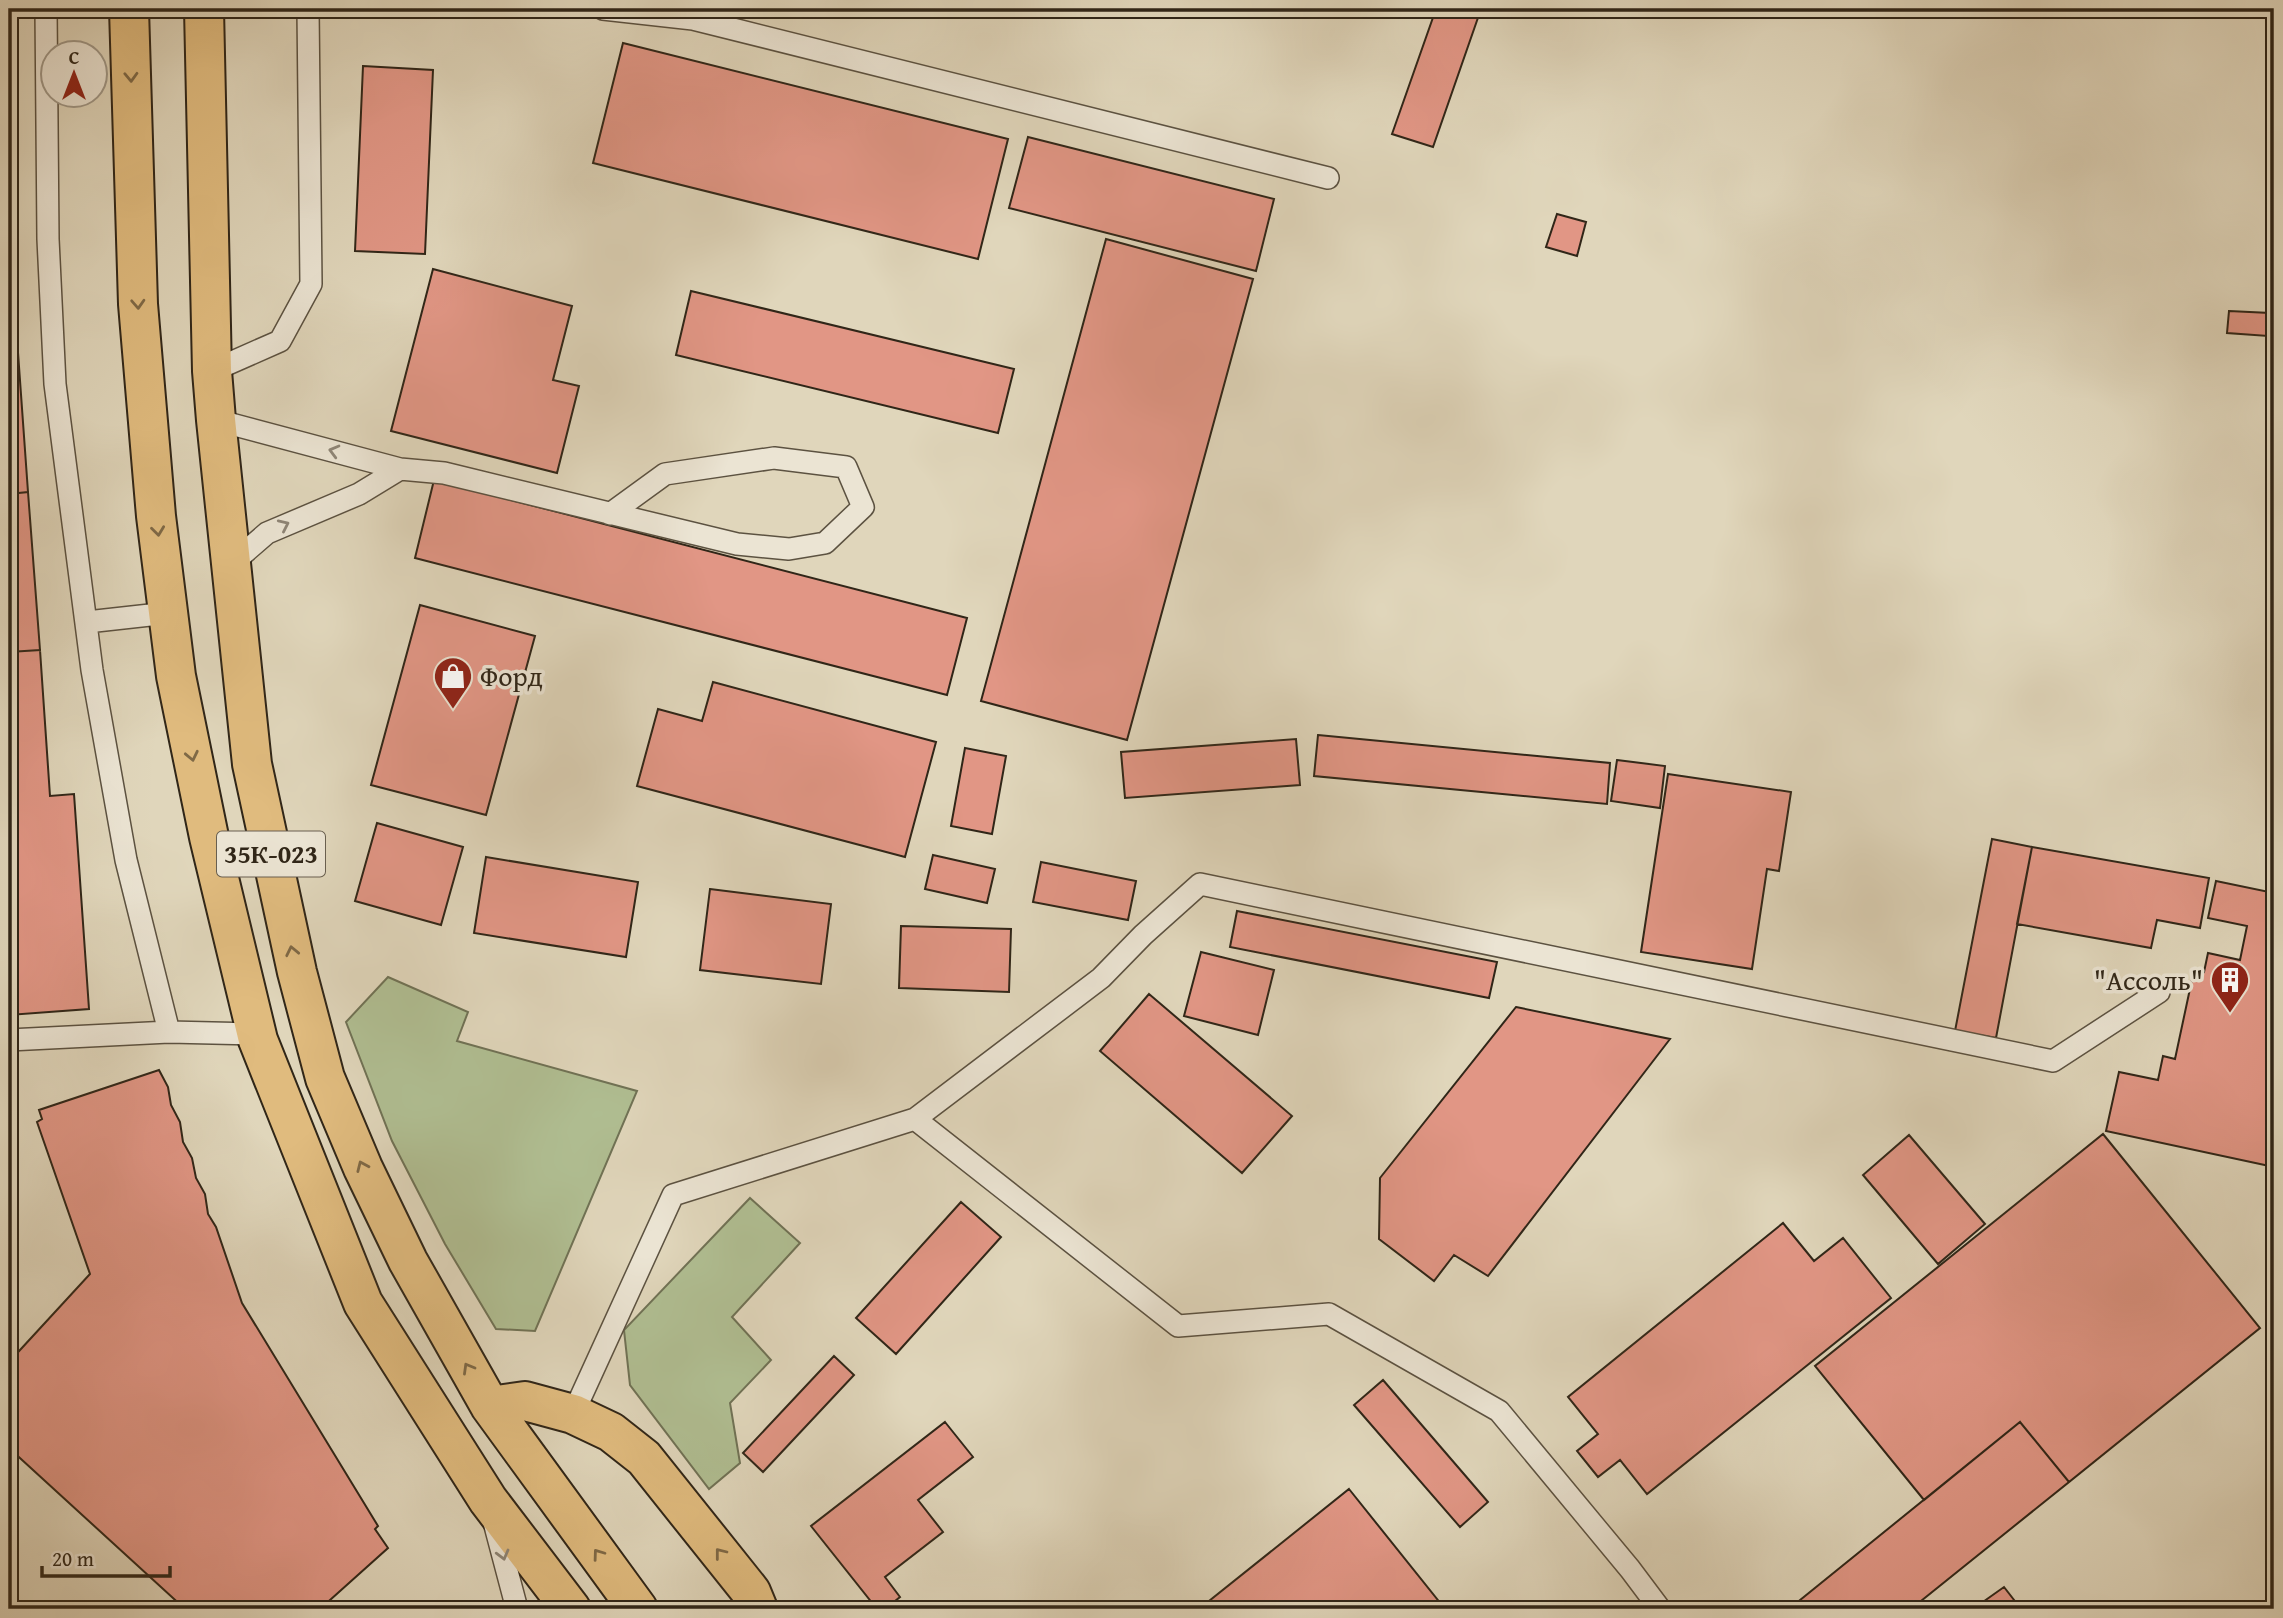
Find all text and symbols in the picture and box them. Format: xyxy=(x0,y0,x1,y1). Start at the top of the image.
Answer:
north arrow xyxy=(38,38,108,108)
text: С xyxy=(69,43,80,71)
one-way arrow xyxy=(124,72,139,83)
one-way arrow xyxy=(130,299,145,310)
one-way arrow xyxy=(328,445,340,459)
one-way arrow xyxy=(277,519,289,533)
one-way arrow xyxy=(150,525,165,537)
shop icon: Форд xyxy=(432,655,474,710)
place label: Форд xyxy=(480,655,543,696)
one-way arrow xyxy=(184,750,199,762)
road number: 35К-023 xyxy=(217,832,325,876)
one-way arrow xyxy=(286,945,301,957)
place label: "Ассоль" xyxy=(2094,959,2203,1000)
building icon: "Ассоль" xyxy=(2209,959,2251,1014)
one-way arrow xyxy=(356,1161,370,1173)
one-way arrow xyxy=(463,1362,476,1375)
scale bar xyxy=(42,1534,170,1578)
text: 20 m xyxy=(52,1543,94,1574)
one-way arrow xyxy=(494,1549,509,1561)
one-way arrow xyxy=(594,1549,606,1562)
one-way arrow xyxy=(715,1549,728,1561)

